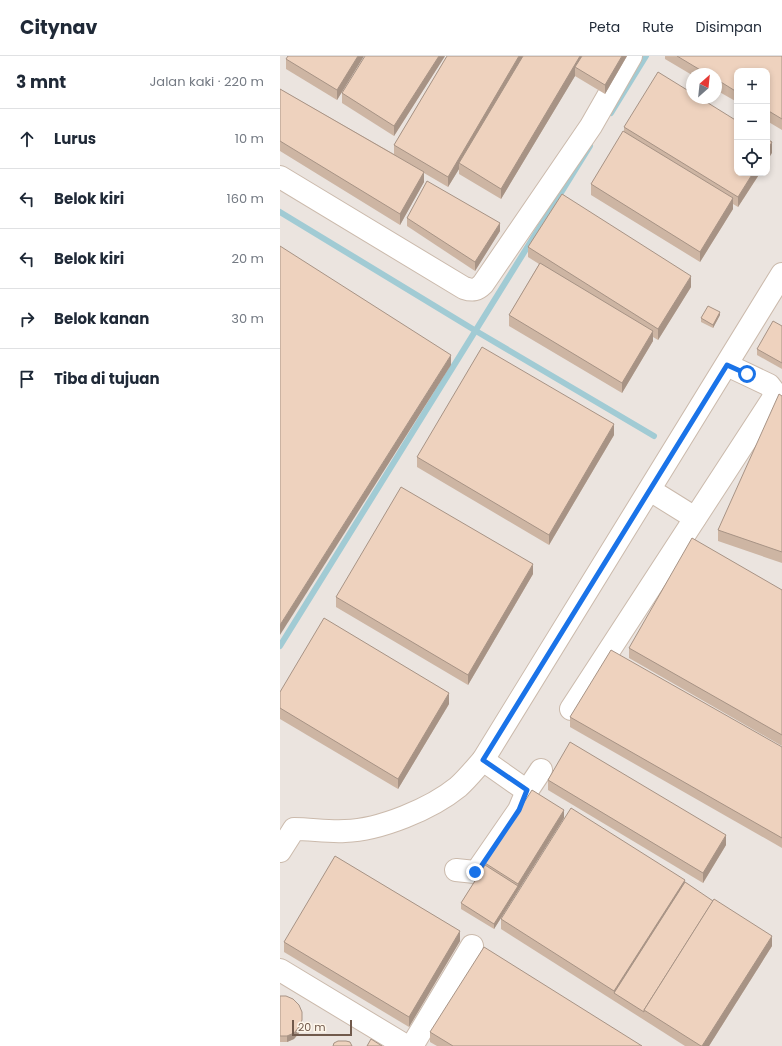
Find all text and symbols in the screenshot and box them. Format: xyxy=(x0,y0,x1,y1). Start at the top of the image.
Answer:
text: Citynav xyxy=(20,14,97,41)
text: Peta xyxy=(589,17,620,37)
text: Rute xyxy=(642,17,674,37)
text: Disimpan xyxy=(696,17,762,37)
north arrow xyxy=(686,68,722,104)
map controls xyxy=(734,68,770,176)
button: + xyxy=(734,68,770,104)
text: 3 mnt xyxy=(16,70,66,94)
text: Jalan kaki · 220 m xyxy=(149,72,264,91)
button: − xyxy=(734,104,770,140)
icon: ahead xyxy=(16,128,38,150)
text: Lurus xyxy=(54,128,96,149)
text: 10 m xyxy=(235,129,264,148)
button: locate xyxy=(734,140,770,176)
icon: left xyxy=(16,188,38,210)
text: Belok kiri xyxy=(54,188,124,209)
text: 160 m xyxy=(227,189,264,208)
icon: left xyxy=(16,248,38,270)
text: Belok kiri xyxy=(54,248,124,269)
text: 20 m xyxy=(231,249,264,268)
icon: right xyxy=(16,308,38,330)
text: Belok kanan xyxy=(54,308,149,329)
text: 30 m xyxy=(231,309,264,328)
route start xyxy=(738,365,756,383)
icon: arrive xyxy=(16,368,38,390)
text: Tiba di tujuan xyxy=(54,368,160,389)
route end xyxy=(466,863,484,881)
scale bar xyxy=(292,1018,352,1037)
text: 20 m xyxy=(298,1019,326,1035)

